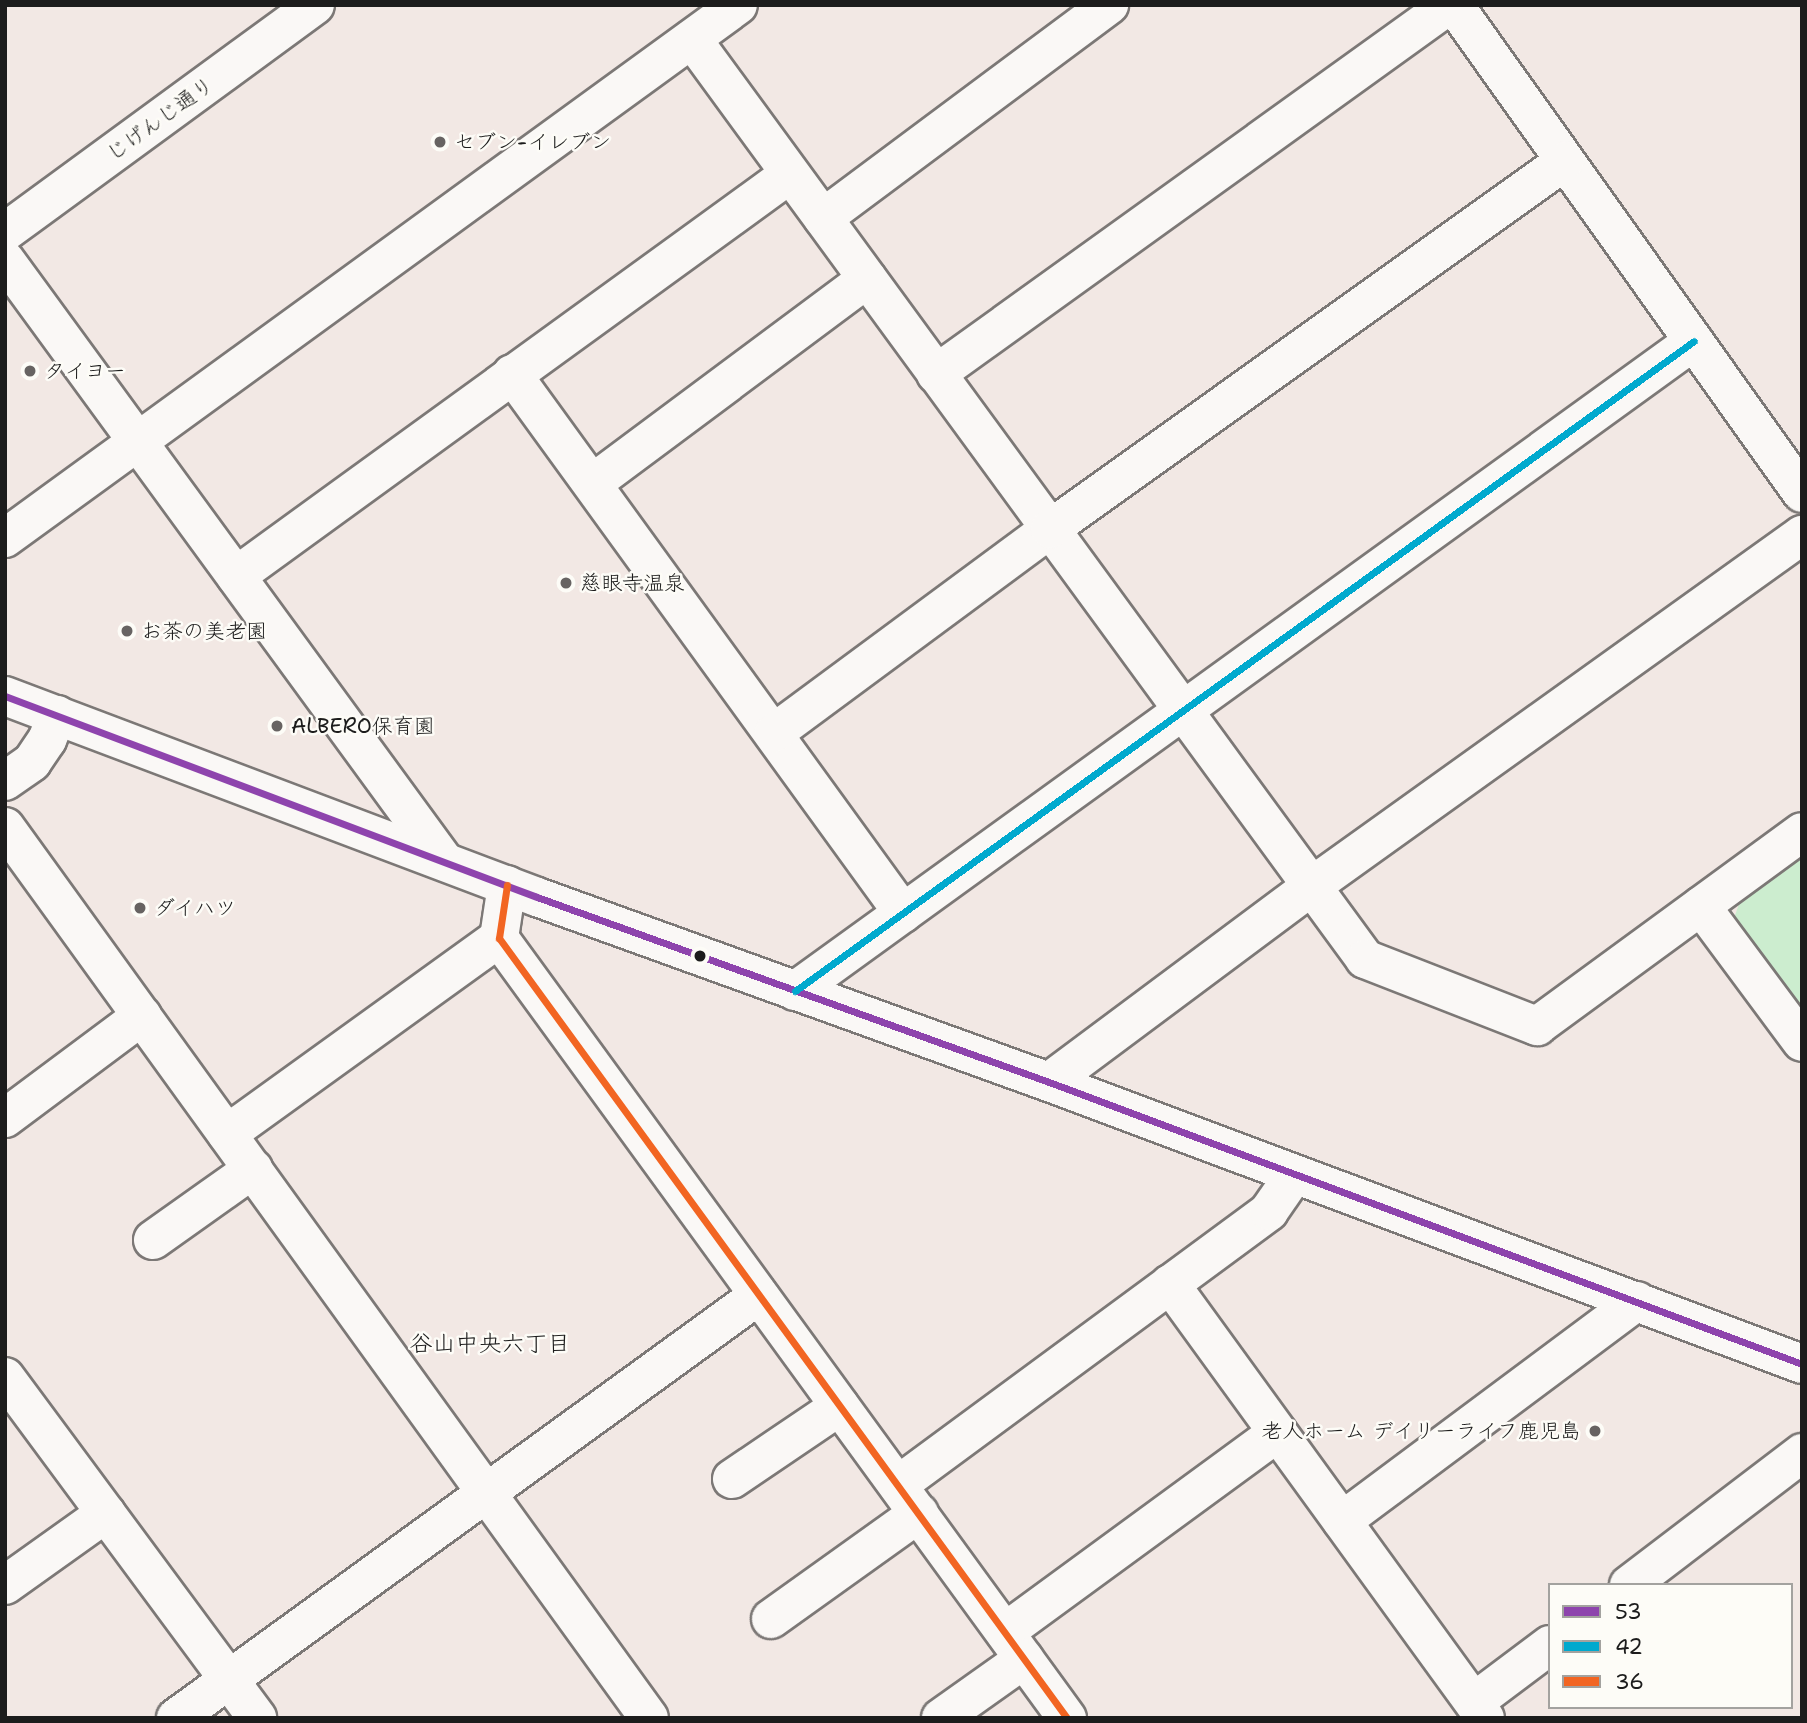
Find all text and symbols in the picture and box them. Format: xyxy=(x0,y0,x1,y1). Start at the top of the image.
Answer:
street label: じげんじ通り xyxy=(102,72,218,166)
place label: セブン-イレブン xyxy=(454,129,611,155)
marker: セブン-イレブン xyxy=(432,134,448,150)
place label: タイヨー xyxy=(44,358,127,384)
marker: タイヨー xyxy=(22,363,38,379)
place label: 慈眼寺温泉 xyxy=(580,570,685,596)
marker: 慈眼寺温泉 xyxy=(558,575,574,591)
place label: お茶の美老園 xyxy=(141,618,267,644)
marker: お茶の美老園 xyxy=(119,623,135,639)
place label: ALBERO保育園 xyxy=(291,713,435,739)
marker: ALBERO保育園 xyxy=(269,718,285,734)
place label: ダイハツ xyxy=(154,895,238,921)
marker: ダイハツ xyxy=(132,900,148,916)
unlabelled marker xyxy=(693,949,707,963)
district label: 谷山中央六丁目 xyxy=(410,1329,570,1357)
place label: 老人ホーム デイリーライフ鹿児島 xyxy=(1259,1418,1581,1444)
marker: 老人ホーム デイリーライフ鹿児島 xyxy=(1587,1423,1603,1439)
legend xyxy=(1548,1583,1793,1709)
text: 53 xyxy=(1615,1598,1642,1626)
text: 42 xyxy=(1615,1633,1643,1661)
text: 36 xyxy=(1615,1668,1644,1696)

